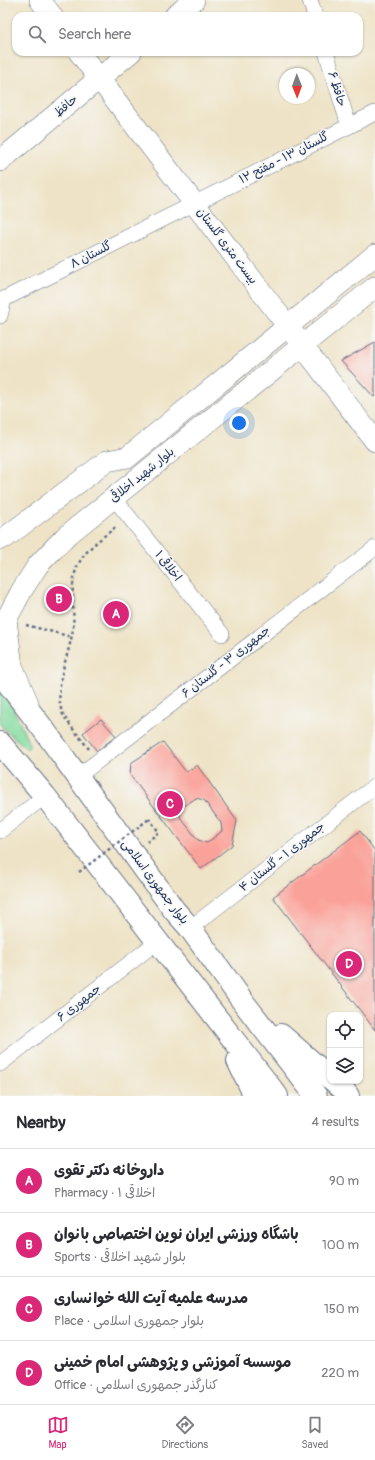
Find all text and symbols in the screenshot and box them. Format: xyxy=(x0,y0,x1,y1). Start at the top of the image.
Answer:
search box xyxy=(12,12,363,56)
icon: search xyxy=(26,23,48,45)
text: Search here xyxy=(58,25,131,44)
north arrow xyxy=(279,68,315,104)
street label: حافظ ۶ xyxy=(325,69,349,109)
street label: حافظ xyxy=(51,92,81,120)
street label: گلستان ۱۳ - مفتح ۱۲ xyxy=(236,129,332,188)
street label: بیست متری گلستان xyxy=(193,205,261,287)
street label: گلستان ۸ xyxy=(68,238,114,272)
your location xyxy=(229,413,249,433)
street label: بلوار شهید اخلاقی xyxy=(106,444,178,506)
street label: اخلاقی ۱ xyxy=(151,548,185,584)
pin: B xyxy=(46,584,72,614)
pin: A xyxy=(103,599,129,629)
street label: جمهوری ۳ - گلستان ۶ xyxy=(179,623,273,701)
pin: C xyxy=(157,789,183,819)
street label: جمهوری ۱ - گلستان ۴ xyxy=(236,819,328,895)
street label: بلوار جمهوری اسلامی xyxy=(118,837,192,927)
pin: D xyxy=(336,949,362,979)
street label: جمهوری ۶ xyxy=(54,981,104,1025)
map controls xyxy=(327,1012,363,1084)
button: locate xyxy=(327,1012,363,1048)
button: layers xyxy=(327,1048,363,1084)
text: Nearby xyxy=(16,1112,65,1133)
text: 4 results xyxy=(312,1114,359,1130)
text: داروخانه دکتر تقوی xyxy=(54,1161,164,1180)
text: A xyxy=(25,1173,33,1189)
text: 90 m xyxy=(329,1173,359,1189)
text: Pharmacy · اخلاقی ۱ xyxy=(54,1185,155,1201)
text: باشگاه ورزشی ایران نوین اختصاصی بانوان xyxy=(54,1225,299,1244)
text: B xyxy=(25,1237,33,1253)
text: 100 m xyxy=(322,1237,359,1253)
text: Sports · بلوار شهید اخلاقی xyxy=(54,1249,186,1265)
text: مدرسه علمیه آیت الله خوانساری xyxy=(54,1289,248,1308)
text: C xyxy=(25,1301,33,1317)
text: 150 m xyxy=(324,1301,359,1317)
text: Place · بلوار جمهوری اسلامی xyxy=(54,1313,204,1329)
text: موسسه آموزشی و پژوهشی امام خمینی xyxy=(54,1353,291,1372)
text: D xyxy=(25,1365,33,1381)
text: 220 m xyxy=(321,1365,359,1381)
text: Office · کنارگذر جمهوری اسلامی xyxy=(54,1377,218,1393)
tab: Map xyxy=(47,1414,69,1451)
tab: Directions xyxy=(162,1414,208,1451)
tab: Saved xyxy=(301,1414,328,1451)

